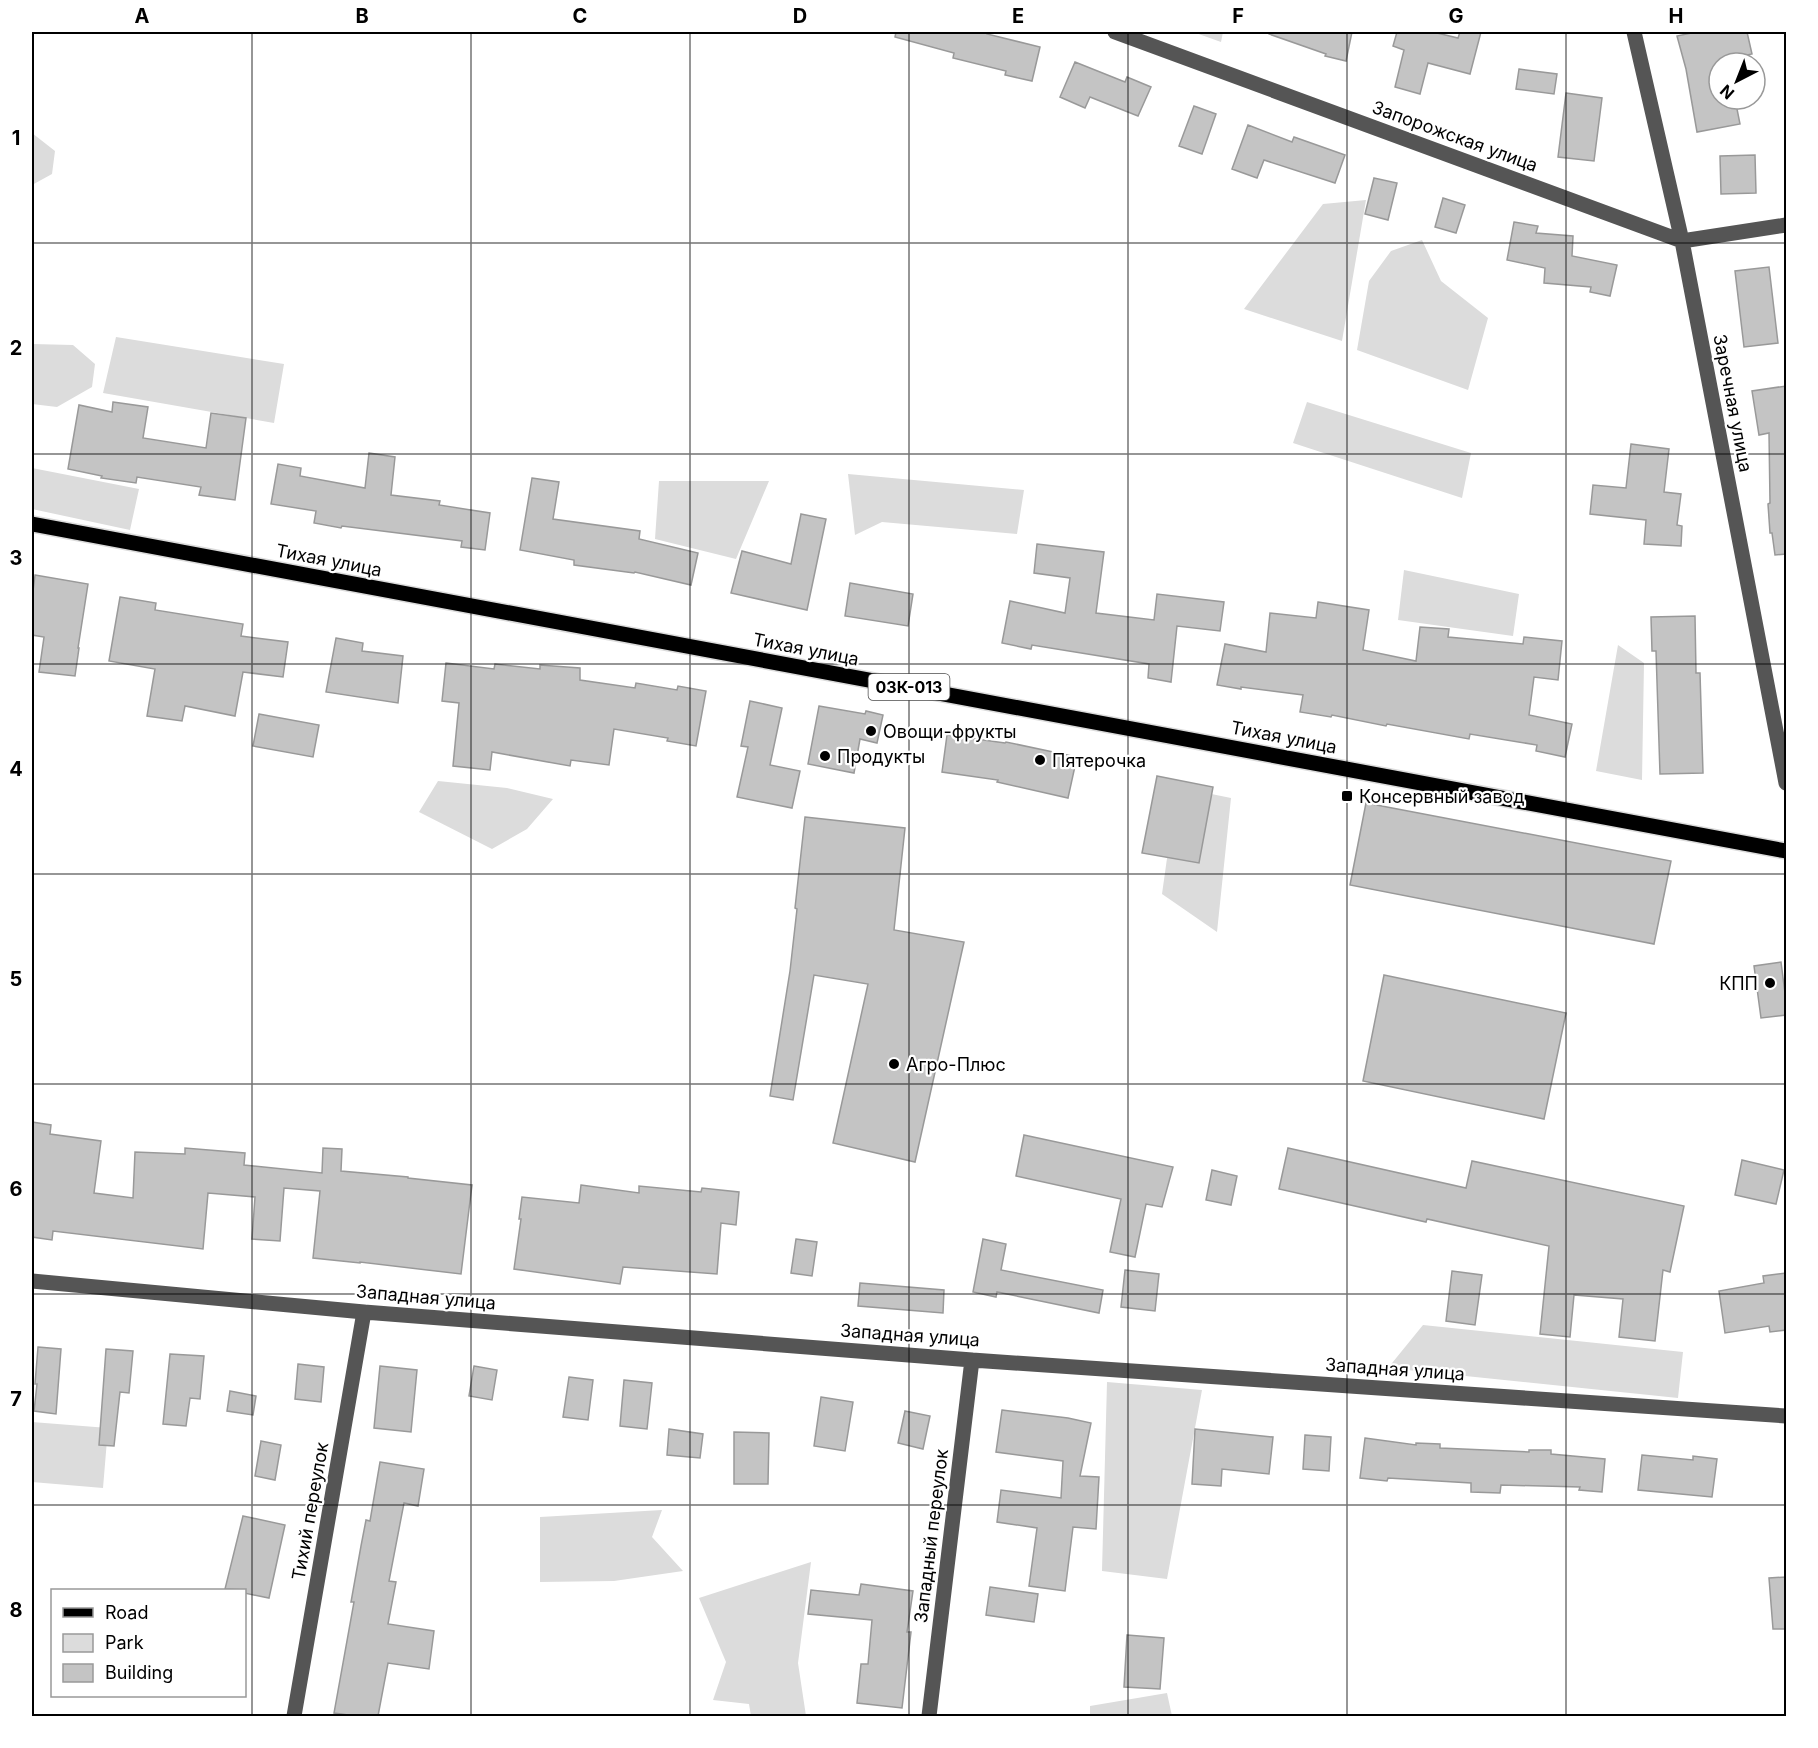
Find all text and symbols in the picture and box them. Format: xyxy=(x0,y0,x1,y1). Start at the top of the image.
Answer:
text: A xyxy=(135,4,150,28)
text: B xyxy=(355,4,369,28)
text: C xyxy=(573,4,587,28)
text: D xyxy=(793,4,807,28)
text: E xyxy=(1012,4,1024,28)
text: F xyxy=(1232,4,1244,28)
text: G xyxy=(1448,4,1464,28)
text: H xyxy=(1669,4,1683,28)
north arrow xyxy=(1707,51,1767,111)
text: N xyxy=(1716,81,1738,104)
street label: Запорожская улица xyxy=(1369,96,1541,176)
text: 1 xyxy=(12,126,20,150)
street label: Заречная улица xyxy=(1709,332,1757,474)
text: 2 xyxy=(10,336,22,360)
street label: Тихая улица xyxy=(274,539,384,581)
text: 3 xyxy=(10,546,22,570)
street label: Тихая улица xyxy=(751,628,861,670)
road number: 03К-013 xyxy=(868,674,950,700)
street label: Тихая улица xyxy=(1229,716,1339,758)
place label: Овощи-фрукты xyxy=(883,721,1017,742)
marker: Овощи-фрукты xyxy=(864,724,878,738)
place label: Продукты xyxy=(837,746,925,767)
marker: Продукты xyxy=(818,749,832,763)
place label: Пятерочка xyxy=(1052,750,1146,771)
marker: Пятерочка xyxy=(1033,753,1047,767)
text: 4 xyxy=(9,757,23,781)
place label: Консервный завод xyxy=(1359,786,1525,807)
marker: Консервный завод xyxy=(1340,789,1354,803)
text: 5 xyxy=(10,967,22,991)
place label: КПП xyxy=(1719,973,1758,994)
marker: КПП xyxy=(1763,976,1777,990)
place label: Агро-Плюс xyxy=(906,1054,1006,1075)
marker: Агро-Плюс xyxy=(887,1057,901,1071)
text: 6 xyxy=(10,1177,23,1201)
street label: Западная улица xyxy=(355,1280,497,1314)
street label: Западная улица xyxy=(839,1320,981,1350)
street label: Западная улица xyxy=(1324,1354,1466,1384)
text: 7 xyxy=(10,1387,22,1411)
street label: Тихий переулок xyxy=(288,1440,333,1582)
street label: Западный переулок xyxy=(910,1448,952,1624)
legend xyxy=(51,1589,246,1697)
text: 8 xyxy=(9,1598,23,1622)
text: Road xyxy=(105,1602,148,1623)
text: Park xyxy=(105,1632,144,1653)
text: Building xyxy=(105,1662,173,1683)

